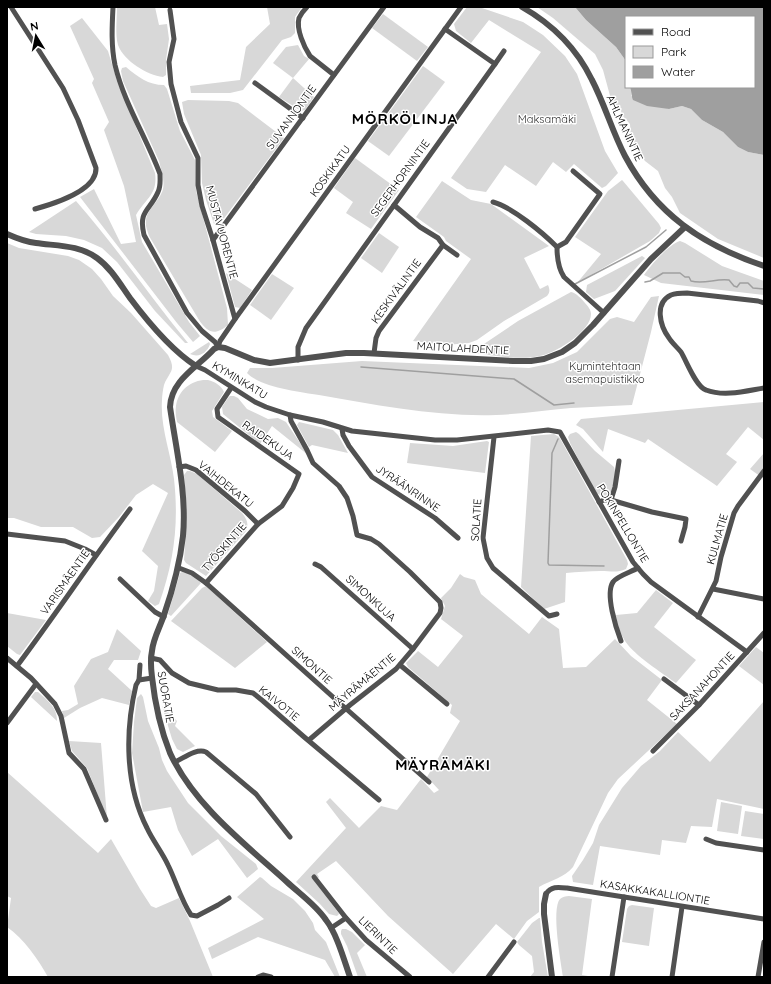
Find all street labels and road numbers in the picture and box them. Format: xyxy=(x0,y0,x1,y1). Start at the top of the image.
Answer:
street label: SUVANNONTIE xyxy=(263,82,319,152)
street label: AHLMANINTIE xyxy=(604,93,646,163)
street label: SEGERHORNINTIE xyxy=(367,137,433,219)
street label: KOSKIKATU xyxy=(307,142,353,200)
street label: MUSTAVUORENTIE xyxy=(203,184,241,280)
street label: KESKIVÄLINTIE xyxy=(368,256,424,326)
street label: MAITOLAHDENTIE xyxy=(416,339,510,357)
street label: KYMINKATU xyxy=(210,358,270,402)
street label: RAIDEKUJA xyxy=(240,417,296,463)
street label: VAIHDEKATU xyxy=(195,457,257,511)
street label: JYRÄÄNRINNE xyxy=(373,461,443,515)
street label: POKINPELLONTIE xyxy=(594,481,652,565)
street label: SOLATIE xyxy=(468,498,484,542)
street label: KULMATIE xyxy=(703,512,731,566)
street label: TYÖSKINTIE xyxy=(199,519,249,575)
street label: VARISMÄENTIE xyxy=(37,547,93,617)
street label: SIMONKUJA xyxy=(343,572,399,624)
street label: SIMONTIE xyxy=(289,643,335,687)
street label: SAKSANAHONTIE xyxy=(667,649,737,723)
street label: MÄYRÄMÄENTIE xyxy=(326,650,398,714)
street label: SUORATIE xyxy=(155,670,177,724)
street label: KAIVOTIE xyxy=(256,682,302,724)
street label: KASAKKAKALLIONTIE xyxy=(599,876,711,908)
street label: LIERINTIE xyxy=(356,913,400,957)

